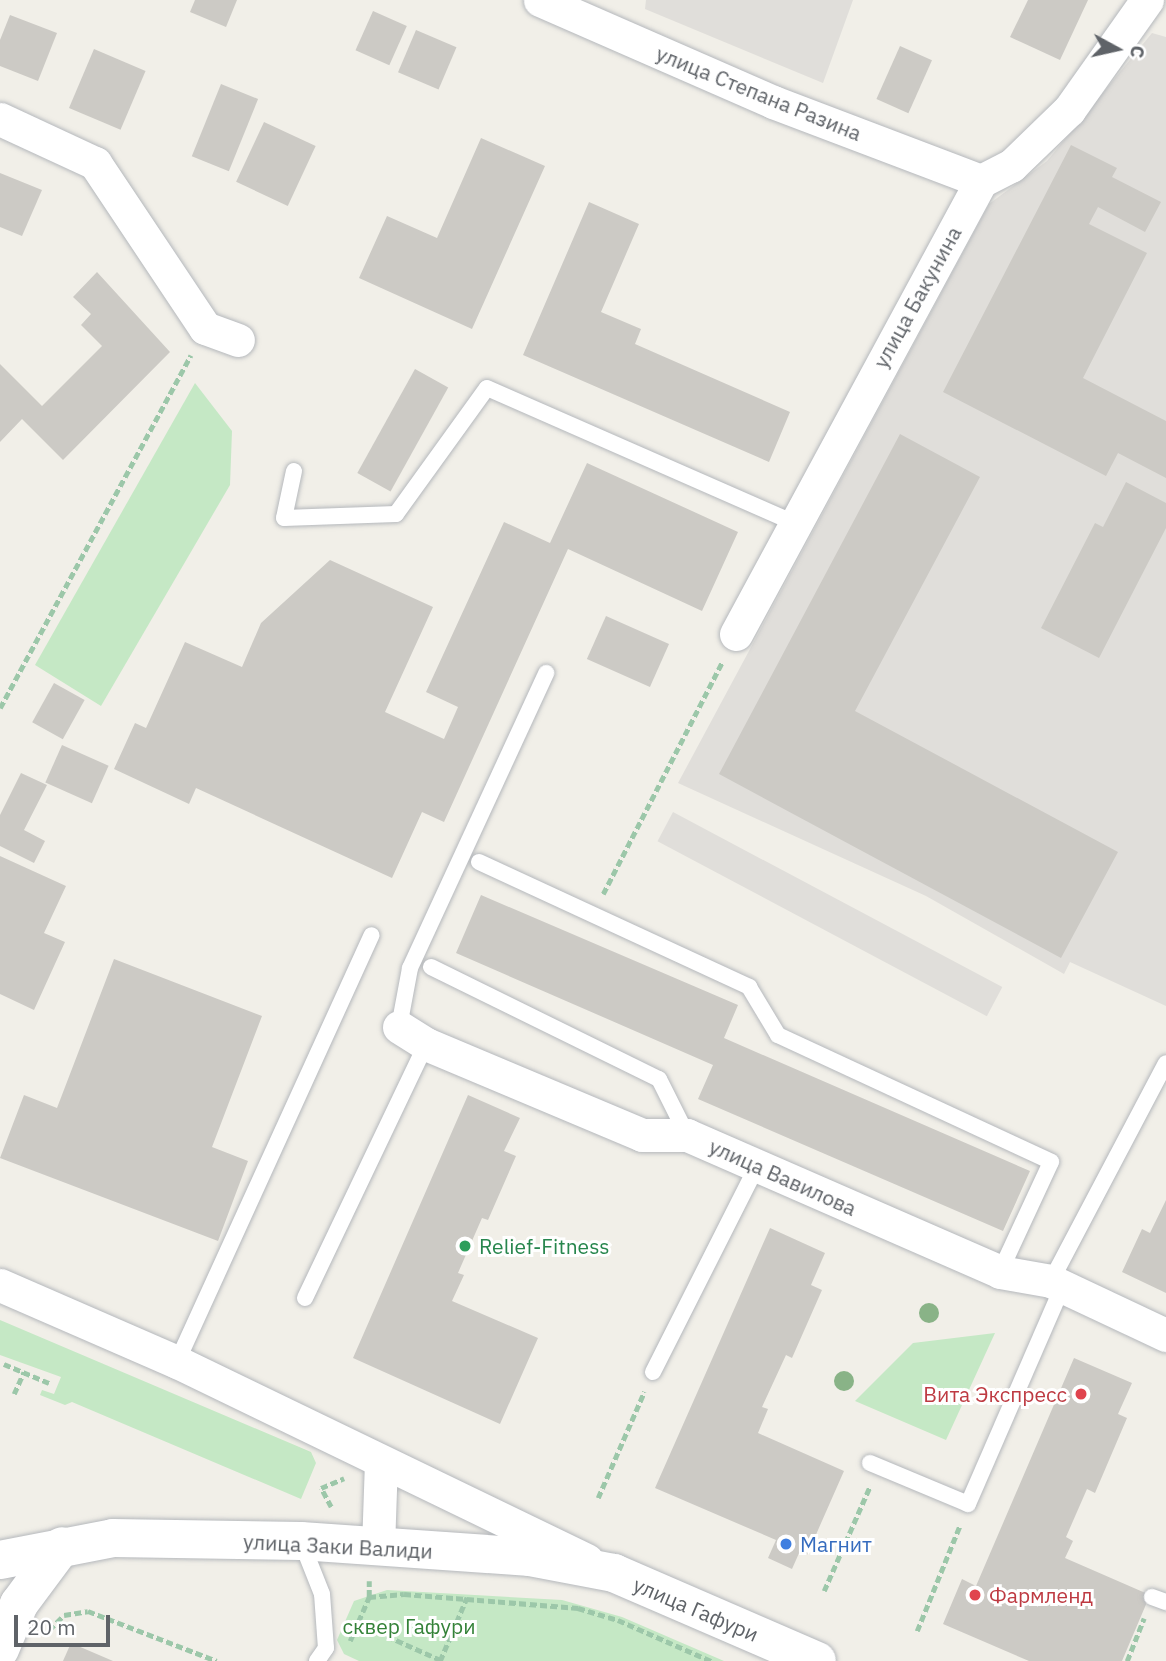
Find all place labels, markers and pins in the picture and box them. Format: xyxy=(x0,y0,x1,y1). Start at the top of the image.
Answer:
place label: Relief-Fitness xyxy=(479,1233,609,1259)
marker: Relief-Fitness xyxy=(457,1238,473,1254)
place label: Вита Экспресс xyxy=(923,1381,1067,1407)
marker: Вита Экспресс xyxy=(1073,1386,1089,1402)
place label: Магнит xyxy=(800,1531,872,1557)
marker: Магнит xyxy=(778,1536,794,1552)
place label: Фармленд xyxy=(989,1582,1093,1608)
marker: Фармленд xyxy=(967,1587,983,1603)

